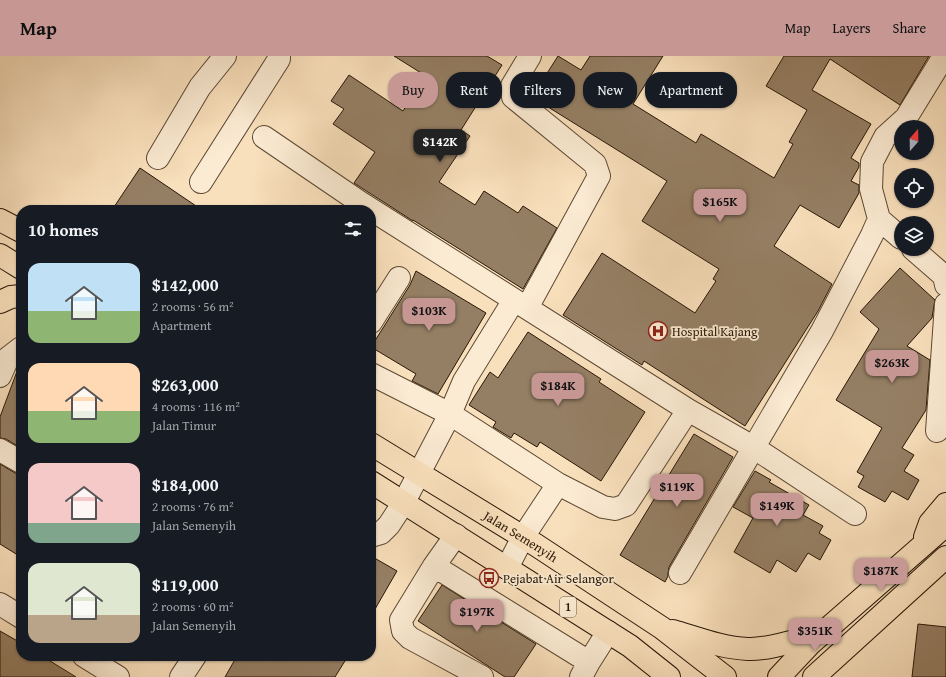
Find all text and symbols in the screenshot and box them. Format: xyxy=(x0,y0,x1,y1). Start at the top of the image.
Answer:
text: Map xyxy=(20,14,57,42)
text: Map xyxy=(785,18,811,38)
text: Layers xyxy=(833,18,871,38)
text: Share xyxy=(893,18,926,38)
chip: Buy xyxy=(388,72,438,108)
chip: Rent xyxy=(446,72,502,108)
chip: Filters xyxy=(510,72,575,108)
chip: New xyxy=(583,72,637,108)
chip: Apartment xyxy=(645,72,737,108)
north arrow xyxy=(894,120,934,160)
map controls xyxy=(894,120,934,256)
pin: $142K xyxy=(412,129,468,163)
text: $142K xyxy=(422,132,458,151)
button: locate xyxy=(894,168,934,208)
pin: $165K xyxy=(692,189,748,223)
text: $165K xyxy=(702,192,738,211)
button: layers xyxy=(894,216,934,256)
text: 10 homes xyxy=(28,217,99,242)
icon: filters xyxy=(342,218,364,240)
text: $142,000 xyxy=(152,272,218,297)
icon: home xyxy=(60,279,108,327)
text: 2 rooms · 56 m² xyxy=(152,297,234,316)
pin: $103K xyxy=(401,298,457,332)
text: $103K xyxy=(411,301,447,320)
text: Apartment xyxy=(152,316,212,335)
hospital icon: Hospital Kajang xyxy=(647,320,669,342)
place label: Hospital Kajang xyxy=(672,322,758,341)
pin: $263K xyxy=(864,350,920,384)
text: $263K xyxy=(874,353,910,372)
text: $263,000 xyxy=(152,372,218,397)
pin: $184K xyxy=(530,373,586,407)
text: $184K xyxy=(540,376,576,395)
icon: home xyxy=(60,379,108,427)
text: 4 rooms · 116 m² xyxy=(152,397,240,416)
text: Jalan Timur xyxy=(152,416,216,435)
text: $184,000 xyxy=(152,472,218,497)
pin: $119K xyxy=(649,474,705,508)
text: $119K xyxy=(659,477,695,496)
icon: home xyxy=(60,479,108,527)
pin: $149K xyxy=(749,493,805,527)
text: $149K xyxy=(759,496,795,515)
text: 2 rooms · 76 m² xyxy=(152,497,234,516)
street label: Jalan Semenyih xyxy=(478,505,562,567)
text: Jalan Semenyih xyxy=(152,516,236,535)
pin: $187K xyxy=(853,558,909,592)
text: $187K xyxy=(863,561,899,580)
bus stop icon: Pejabat Air Selangor xyxy=(478,567,500,589)
place label: Pejabat Air Selangor xyxy=(503,569,614,588)
text: $119,000 xyxy=(152,572,218,597)
icon: home xyxy=(60,579,108,627)
text: 2 rooms · 60 m² xyxy=(152,597,234,616)
road number: 1 xyxy=(560,597,576,617)
pin: $197K xyxy=(449,599,505,633)
text: $197K xyxy=(459,602,495,621)
text: Jalan Semenyih xyxy=(152,616,236,635)
pin: $351K xyxy=(787,618,843,652)
text: $351K xyxy=(797,621,833,640)

